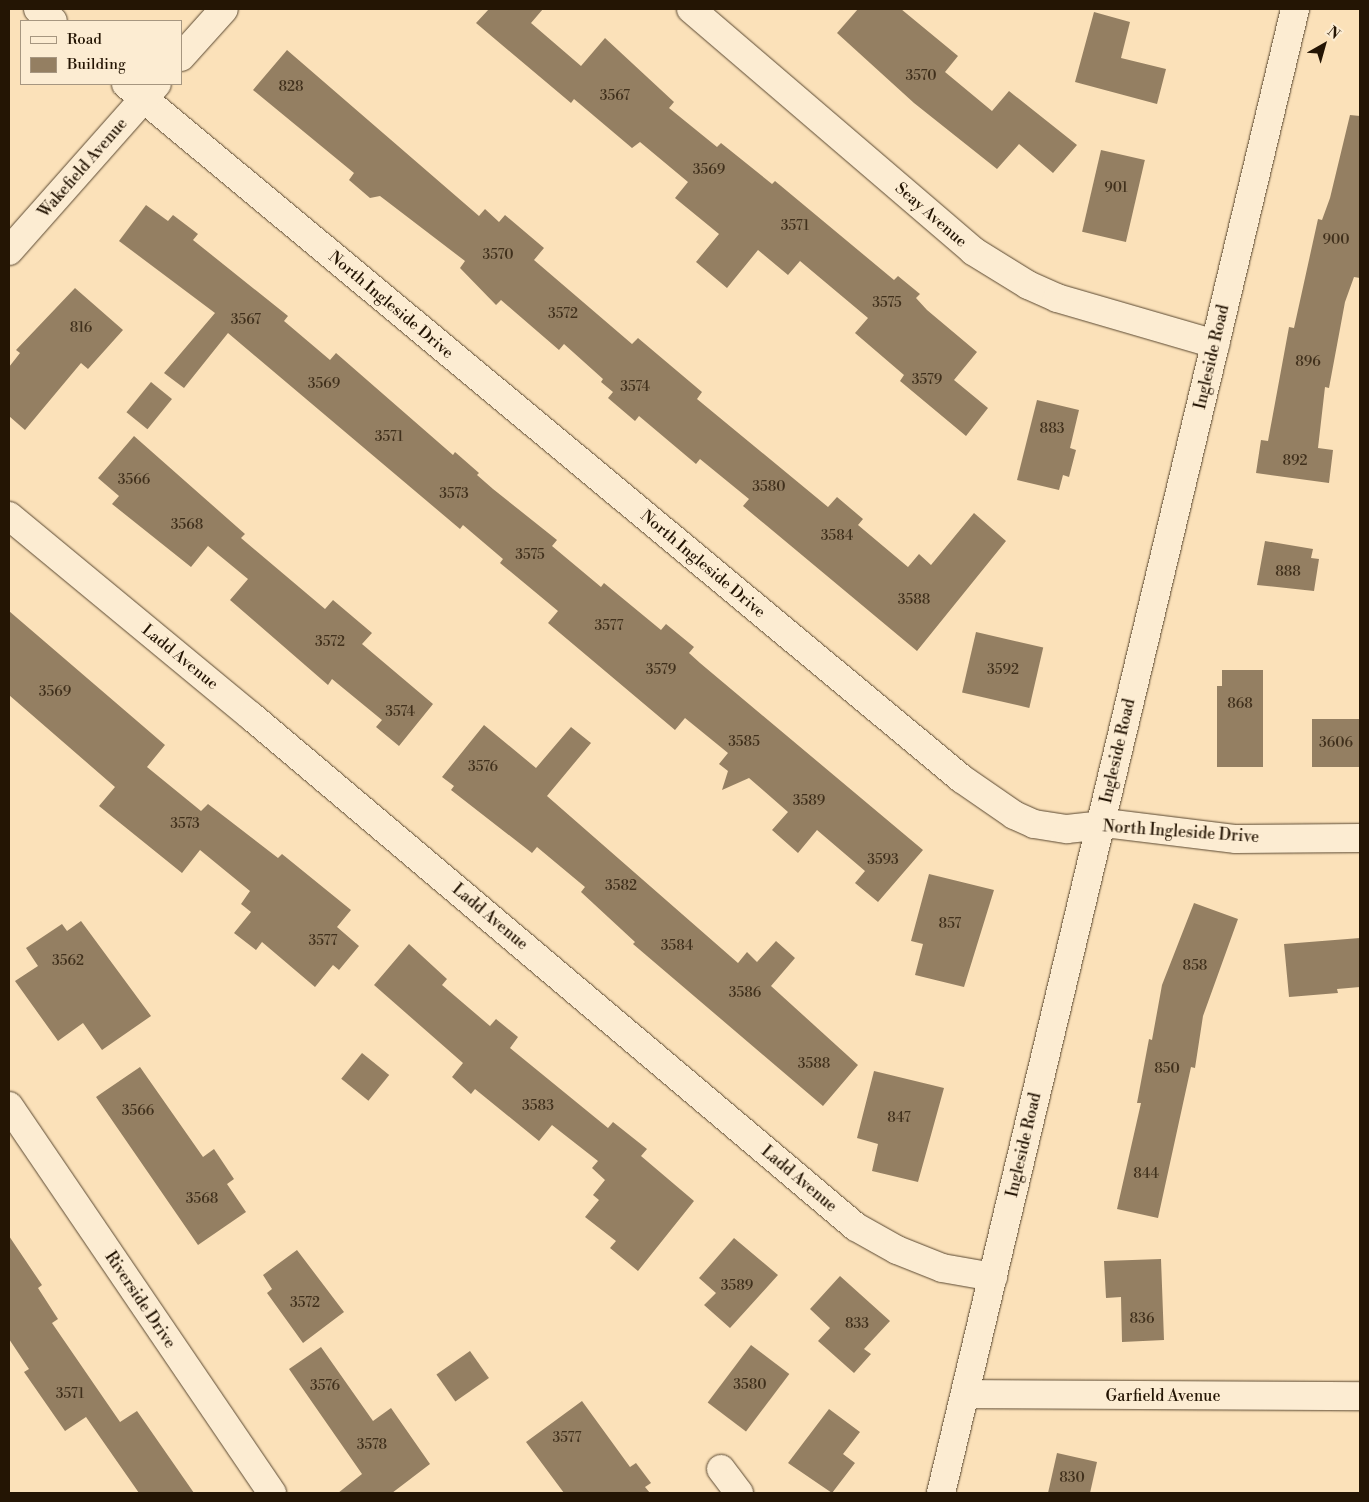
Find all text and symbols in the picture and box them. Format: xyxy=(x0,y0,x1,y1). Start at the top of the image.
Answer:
legend xyxy=(20,20,182,85)
north arrow xyxy=(1299,20,1349,70)
text: N xyxy=(1323,23,1343,44)
text: Road xyxy=(67,30,102,49)
text: Building xyxy=(67,55,126,74)
house number: 3570 xyxy=(906,68,936,84)
house number: 828 xyxy=(278,79,304,95)
house number: 3567 xyxy=(600,88,630,104)
street label: Wakefield Avenue xyxy=(35,114,131,222)
house number: 3569 xyxy=(693,162,725,178)
street label: Seay Avenue xyxy=(891,179,971,251)
house number: 901 xyxy=(1104,180,1128,196)
house number: 3571 xyxy=(781,218,809,234)
house number: 900 xyxy=(1322,232,1350,248)
street label: North Ingleside Drive xyxy=(325,247,457,363)
house number: 3570 xyxy=(483,247,513,263)
house number: 3575 xyxy=(872,295,902,311)
street label: Ingleside Road xyxy=(1191,303,1233,411)
house number: 3572 xyxy=(548,306,578,322)
house number: 3567 xyxy=(231,312,261,328)
house number: 816 xyxy=(70,320,92,336)
house number: 896 xyxy=(1295,354,1321,370)
house number: 3579 xyxy=(912,372,942,388)
house number: 3569 xyxy=(308,376,340,392)
house number: 3574 xyxy=(620,379,650,395)
house number: 883 xyxy=(1040,421,1064,437)
house number: 3571 xyxy=(375,429,403,445)
house number: 892 xyxy=(1282,453,1308,469)
house number: 3566 xyxy=(118,472,150,488)
house number: 3580 xyxy=(752,479,786,495)
house number: 3573 xyxy=(439,486,469,502)
street label: North Ingleside Drive xyxy=(637,506,769,622)
house number: 3568 xyxy=(171,517,203,533)
house number: 3584 xyxy=(821,528,853,544)
house number: 3575 xyxy=(515,547,545,563)
house number: 888 xyxy=(1275,564,1301,580)
house number: 3588 xyxy=(898,592,930,608)
house number: 3577 xyxy=(594,618,624,634)
street label: Ladd Avenue xyxy=(138,620,222,694)
house number: 3572 xyxy=(315,634,345,650)
house number: 3579 xyxy=(646,662,676,678)
house number: 3592 xyxy=(987,662,1019,678)
house number: 3569 xyxy=(39,684,71,700)
house number: 868 xyxy=(1227,696,1253,712)
street label: Ingleside Road xyxy=(1097,697,1139,805)
house number: 3574 xyxy=(385,704,415,720)
house number: 3585 xyxy=(728,734,760,750)
house number: 3606 xyxy=(1319,735,1353,751)
house number: 3576 xyxy=(468,759,498,775)
house number: 3589 xyxy=(793,793,825,809)
house number: 3573 xyxy=(170,816,200,832)
street label: North Ingleside Drive xyxy=(1102,817,1260,847)
house number: 3593 xyxy=(867,852,899,868)
house number: 3582 xyxy=(605,878,637,894)
street label: Ladd Avenue xyxy=(448,880,532,954)
house number: 857 xyxy=(939,916,961,932)
house number: 3577 xyxy=(308,933,338,949)
house number: 3584 xyxy=(661,938,693,954)
house number: 3562 xyxy=(52,953,84,969)
house number: 858 xyxy=(1183,958,1207,974)
house number: 3586 xyxy=(729,985,761,1001)
house number: 3588 xyxy=(798,1056,830,1072)
house number: 850 xyxy=(1154,1061,1180,1077)
street label: Ingleside Road xyxy=(1003,1091,1045,1199)
house number: 3583 xyxy=(522,1098,554,1114)
house number: 3566 xyxy=(122,1103,154,1119)
house number: 847 xyxy=(887,1110,911,1126)
street label: Ladd Avenue xyxy=(757,1142,841,1216)
house number: 844 xyxy=(1133,1166,1159,1182)
house number: 3568 xyxy=(186,1191,218,1207)
street label: Riverside Drive xyxy=(101,1248,179,1352)
house number: 3589 xyxy=(721,1278,753,1294)
house number: 3572 xyxy=(290,1295,320,1311)
house number: 836 xyxy=(1130,1311,1154,1327)
house number: 833 xyxy=(845,1316,869,1332)
house number: 3580 xyxy=(733,1377,767,1393)
house number: 3576 xyxy=(310,1378,340,1394)
house number: 3571 xyxy=(56,1386,84,1402)
street label: Garfield Avenue xyxy=(1106,1386,1220,1406)
house number: 3577 xyxy=(552,1430,582,1446)
house number: 3578 xyxy=(357,1437,387,1453)
house number: 830 xyxy=(1059,1470,1085,1486)

